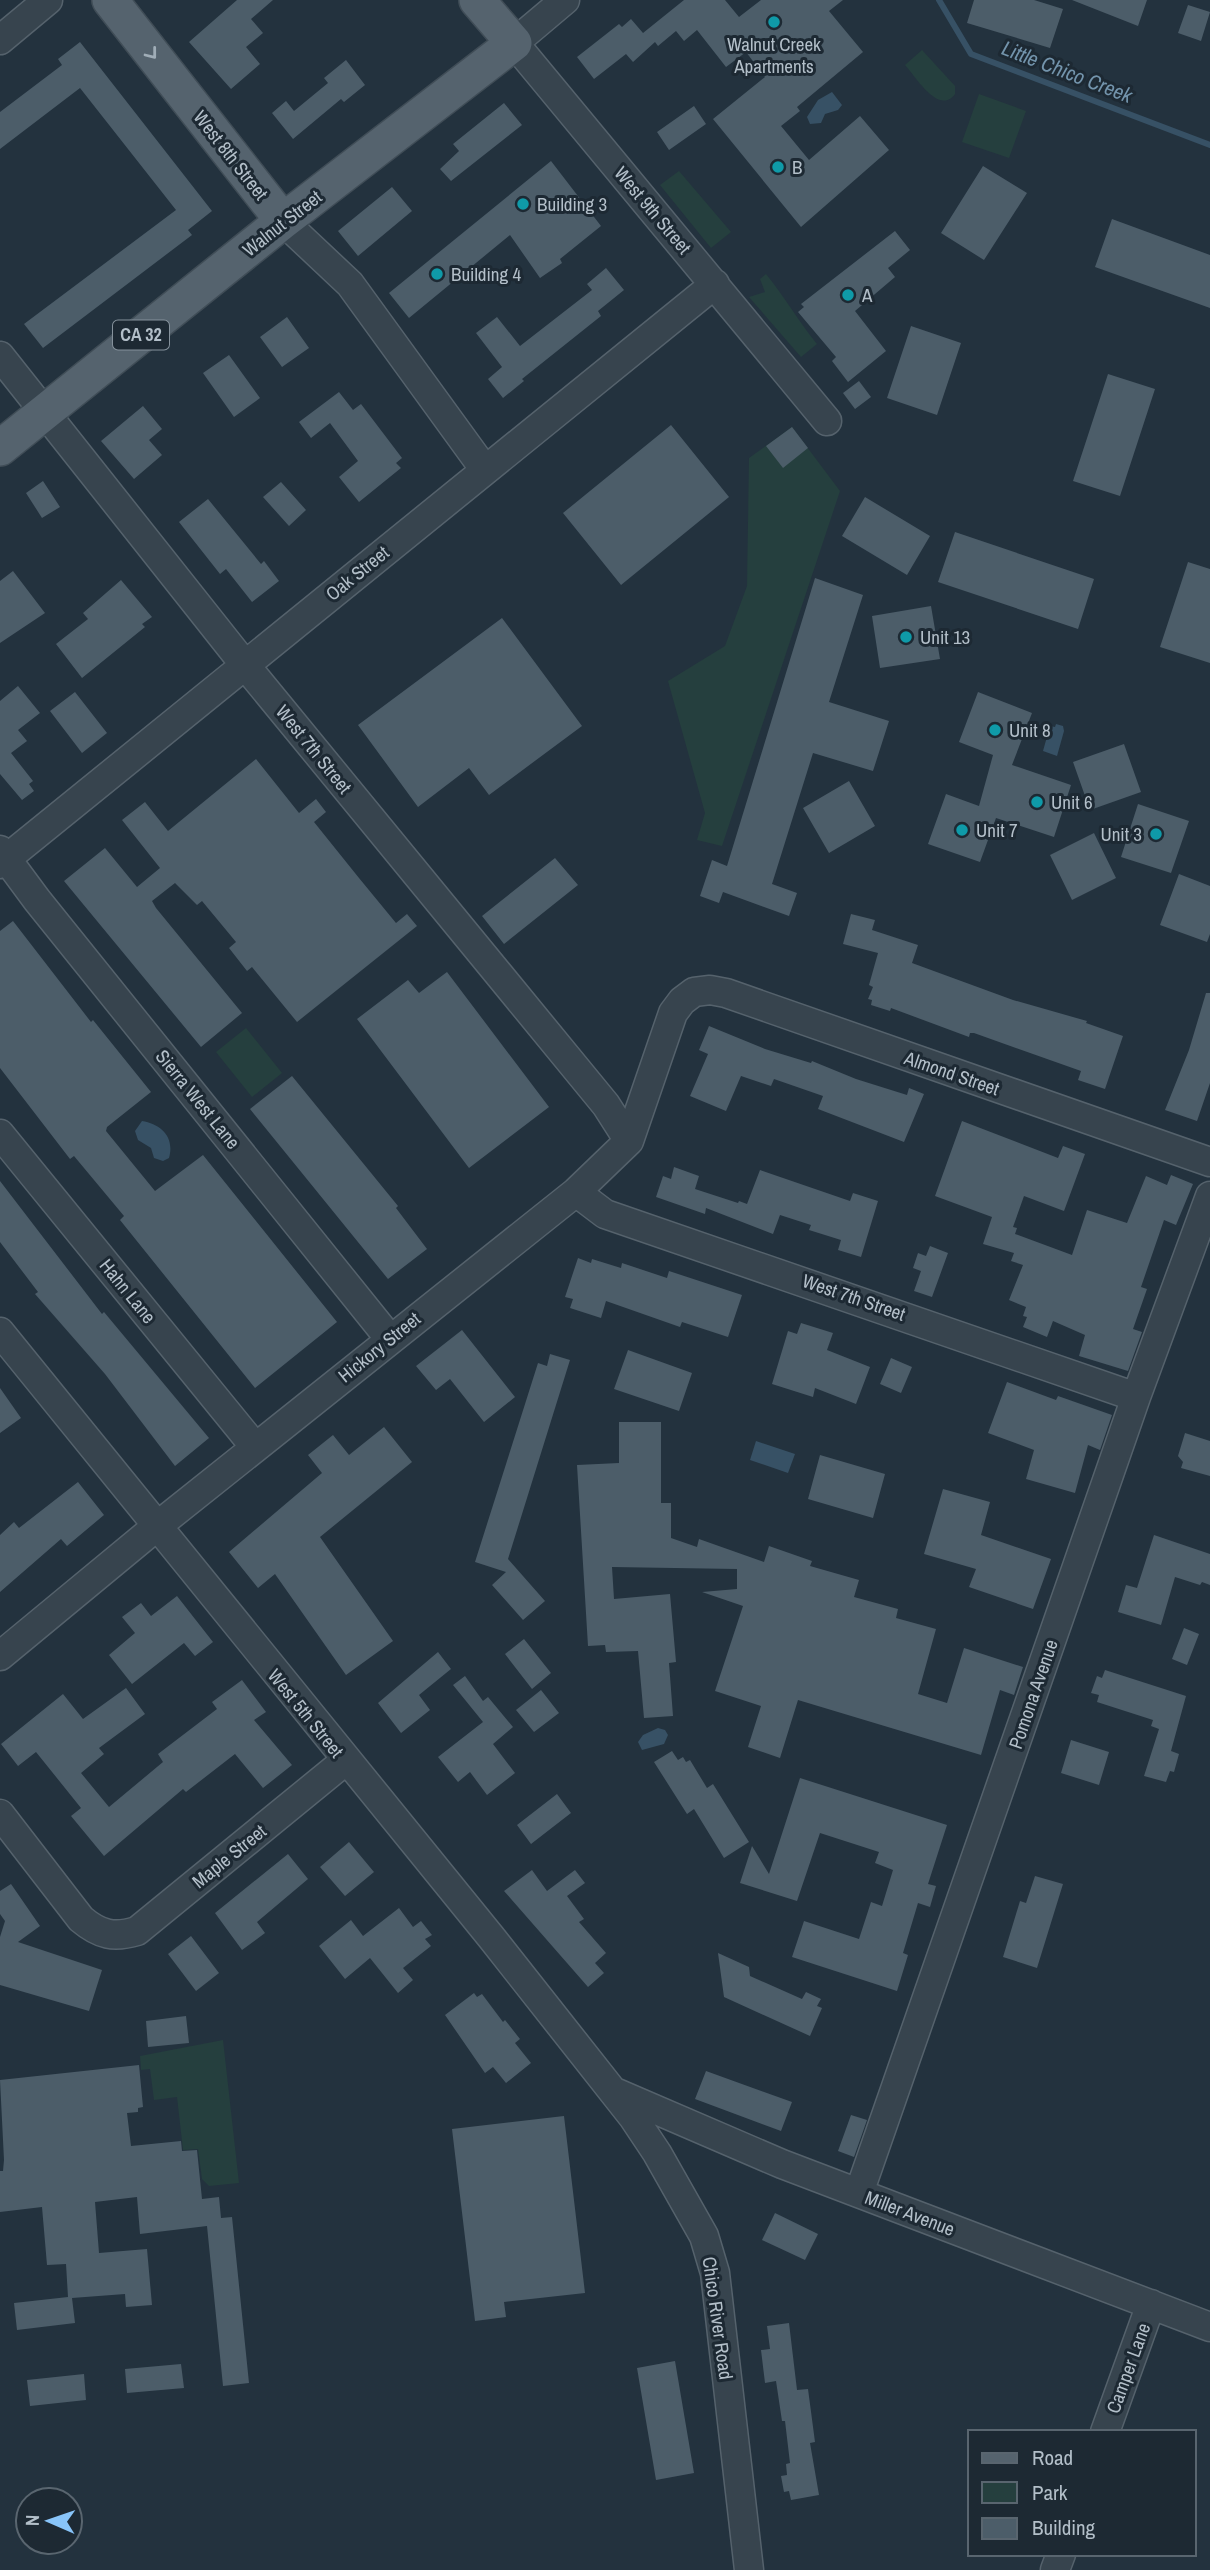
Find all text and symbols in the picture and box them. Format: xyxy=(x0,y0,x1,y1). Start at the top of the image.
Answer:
marker: Walnut Creek Apartments xyxy=(766,14,782,30)
place label: Walnut Creek Apartments xyxy=(727,31,821,79)
water label: Little Chico Creek xyxy=(998,33,1138,110)
one-way arrow xyxy=(144,45,156,58)
street label: West 8th Street xyxy=(188,105,275,206)
place label: B xyxy=(792,154,802,180)
marker: B xyxy=(770,159,786,175)
street label: West 9th Street xyxy=(609,161,698,260)
street label: Walnut Street xyxy=(237,183,327,262)
place label: Building 3 xyxy=(537,191,607,217)
marker: Building 3 xyxy=(515,196,531,212)
place label: Building 4 xyxy=(451,261,522,287)
marker: Building 4 xyxy=(429,266,445,282)
place label: A xyxy=(861,282,873,308)
marker: A xyxy=(840,287,856,303)
road number: CA 32 xyxy=(113,320,169,349)
street label: Oak Street xyxy=(320,539,395,607)
place label: Unit 13 xyxy=(920,624,970,650)
marker: Unit 13 xyxy=(898,629,914,645)
street label: West 7th Street xyxy=(270,699,358,799)
place label: Unit 8 xyxy=(1009,717,1051,743)
marker: Unit 8 xyxy=(987,722,1003,738)
place label: Unit 6 xyxy=(1051,789,1093,815)
marker: Unit 6 xyxy=(1029,794,1045,810)
place label: Unit 7 xyxy=(976,817,1018,843)
place label: Unit 3 xyxy=(1100,821,1142,847)
marker: Unit 7 xyxy=(954,822,970,838)
marker: Unit 3 xyxy=(1148,826,1164,842)
street label: Sierra West Lane xyxy=(150,1044,246,1154)
street label: Almond Street xyxy=(900,1044,1004,1102)
street label: Hahn Lane xyxy=(94,1253,162,1329)
street label: West 7th Street xyxy=(799,1267,910,1327)
street label: Hickory Street xyxy=(332,1305,426,1388)
street label: Pomona Avenue xyxy=(1002,1636,1064,1752)
street label: West 5th Street xyxy=(262,1663,350,1763)
street label: Maple Street xyxy=(186,1818,272,1894)
street label: Miller Avenue xyxy=(861,2184,959,2242)
street label: Chico River Road xyxy=(697,2255,739,2381)
street label: Camper Lane xyxy=(1100,2319,1156,2417)
legend xyxy=(968,2430,1196,2556)
text: Road xyxy=(1032,2443,1073,2472)
text: Park xyxy=(1032,2478,1068,2507)
north arrow xyxy=(14,2486,84,2556)
text: Building xyxy=(1032,2513,1096,2542)
text: N xyxy=(19,2514,45,2526)

